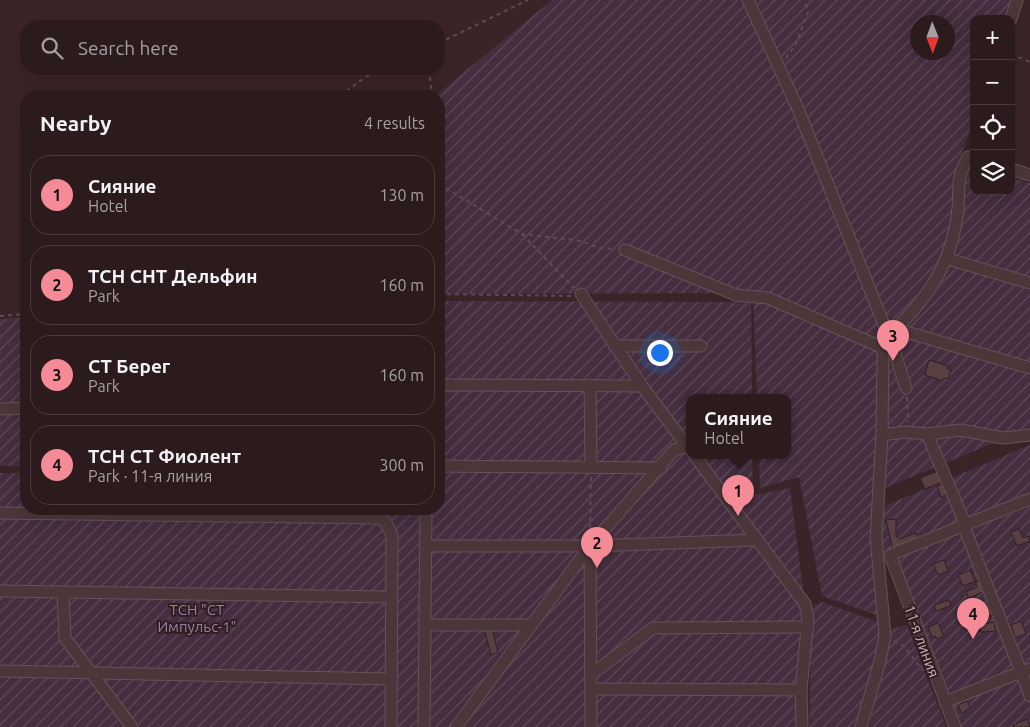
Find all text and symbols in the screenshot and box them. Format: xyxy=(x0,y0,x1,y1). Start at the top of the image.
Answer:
north arrow xyxy=(910,15,955,60)
map controls xyxy=(970,15,1015,195)
button: + xyxy=(970,15,1015,60)
search box xyxy=(20,20,445,75)
icon: search xyxy=(38,34,66,62)
text: Search here xyxy=(78,37,178,59)
button: − xyxy=(970,60,1015,105)
button: locate xyxy=(970,105,1015,150)
text: Nearby xyxy=(40,111,111,135)
text: 4 results xyxy=(364,114,425,132)
button: layers xyxy=(970,150,1015,195)
text: Сияние xyxy=(88,175,156,197)
text: 1 xyxy=(52,186,62,204)
text: 130 m xyxy=(379,186,424,204)
text: Hotel xyxy=(88,197,128,215)
text: ТСН СНТ Дельфин xyxy=(88,265,258,287)
text: 2 xyxy=(52,276,62,294)
text: 160 m xyxy=(379,276,424,294)
text: Park xyxy=(88,287,120,305)
pin: 3 xyxy=(877,320,909,361)
your location xyxy=(647,340,673,366)
text: СТ Берег xyxy=(88,355,170,377)
text: 3 xyxy=(52,366,62,384)
text: 160 m xyxy=(379,366,424,384)
text: Park xyxy=(88,377,120,395)
popup xyxy=(686,394,791,459)
text: Сияние xyxy=(704,407,773,429)
text: Hotel xyxy=(704,429,744,447)
text: ТСН СТ Фиолент xyxy=(88,445,241,467)
text: 4 xyxy=(52,456,62,474)
text: 300 m xyxy=(379,456,424,474)
text: Park · 11-я линия xyxy=(88,467,212,485)
pin: 1 xyxy=(722,475,754,516)
pin: 2 xyxy=(581,527,613,568)
pin: 4 xyxy=(957,598,989,639)
park label: ТСН "СТ Импульс-1" xyxy=(157,601,237,635)
street label: 11-я линия xyxy=(901,602,943,680)

